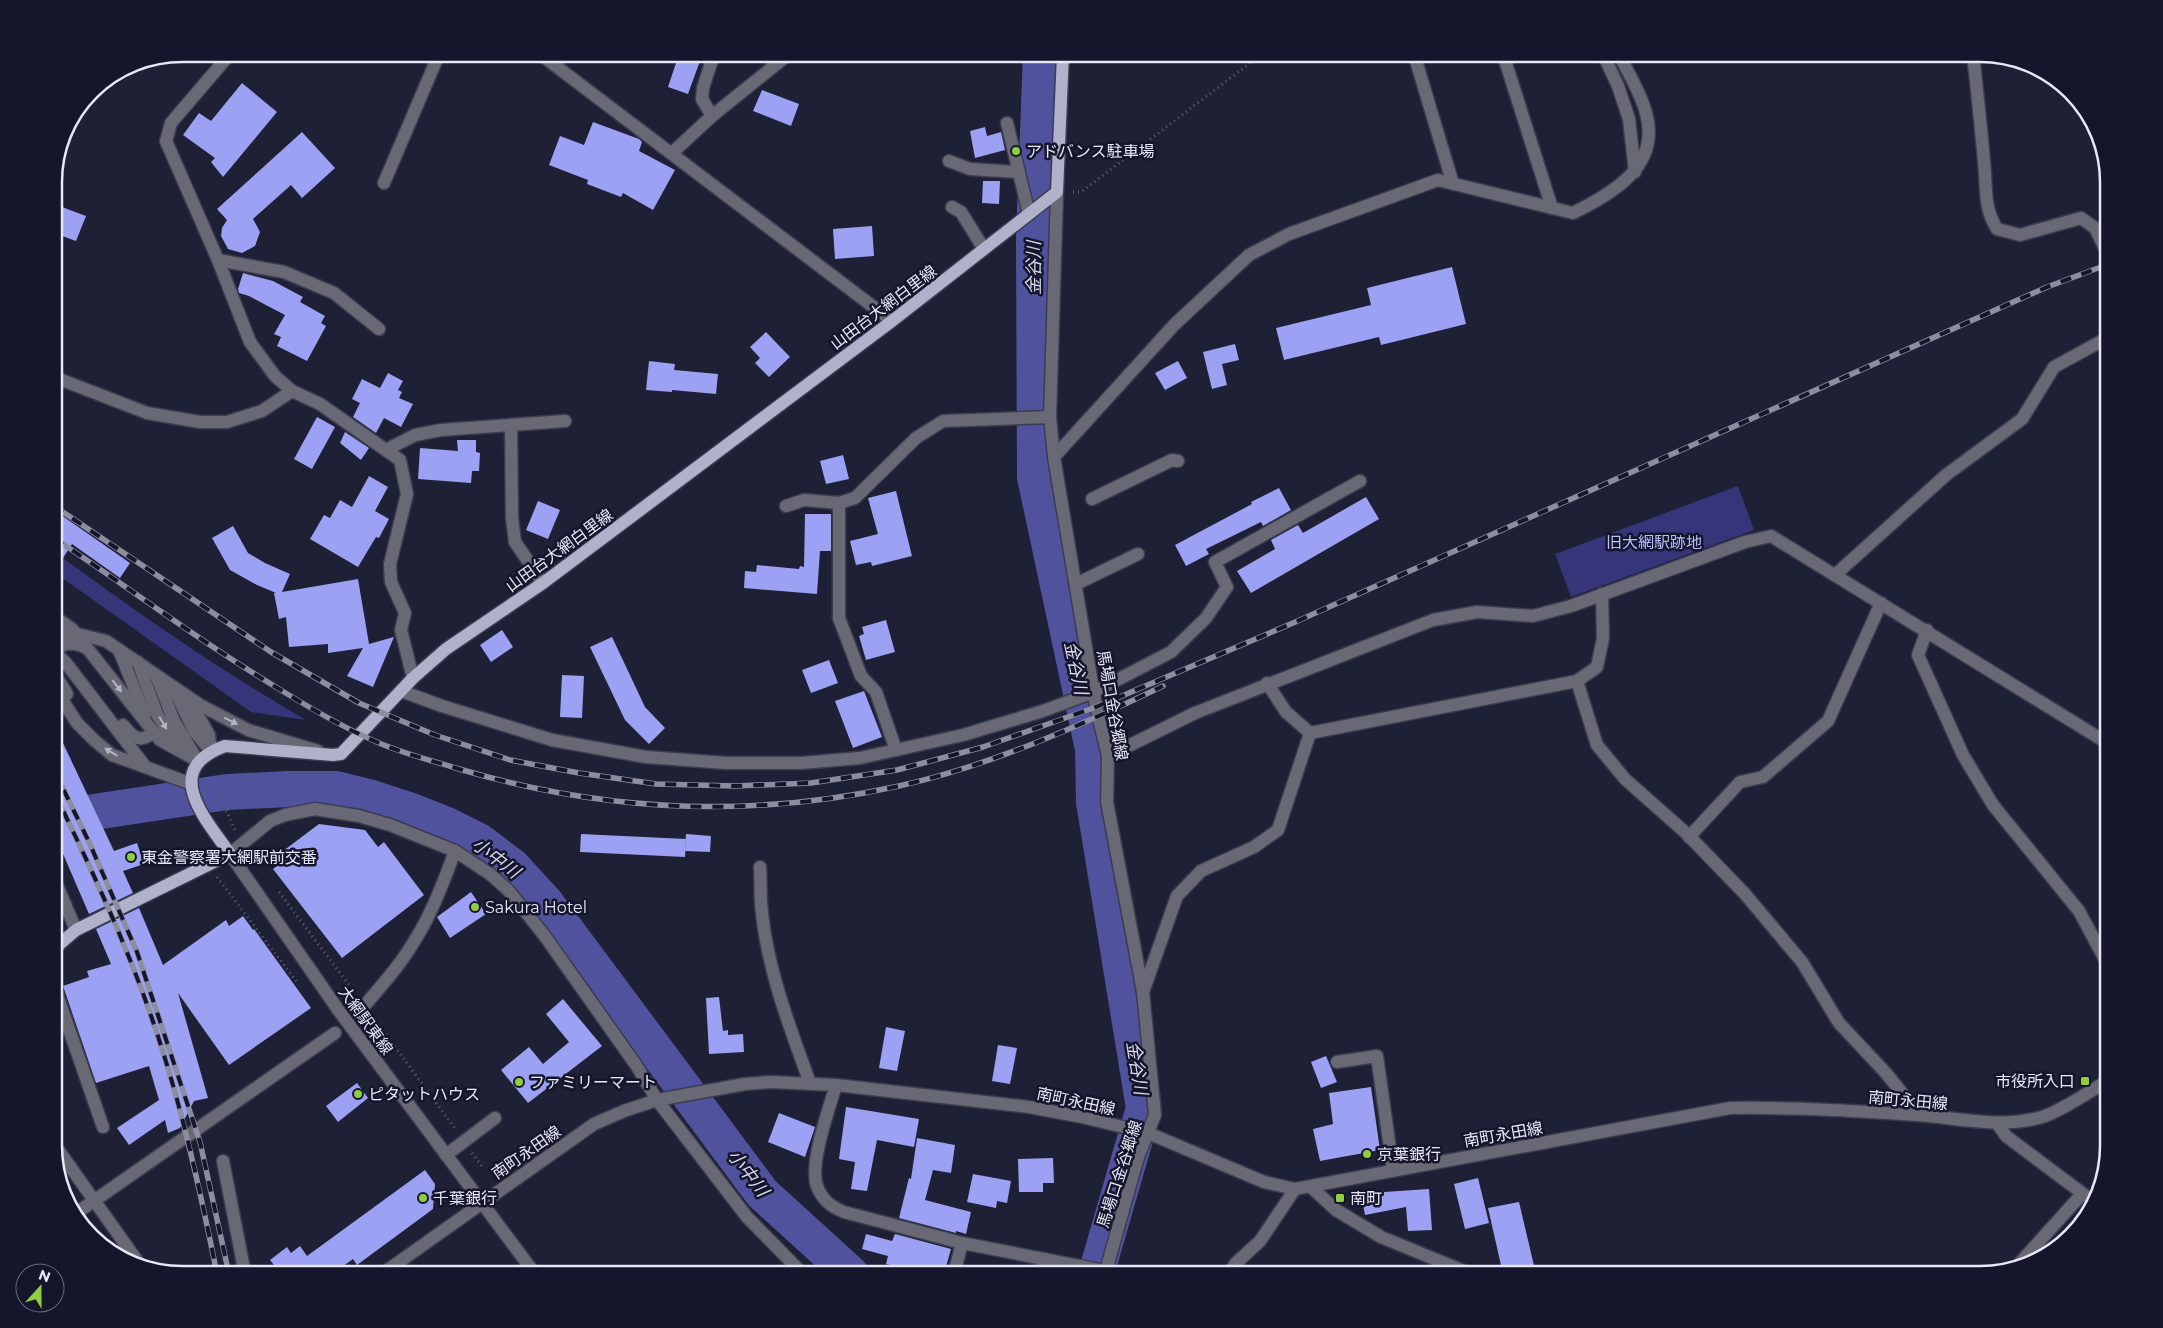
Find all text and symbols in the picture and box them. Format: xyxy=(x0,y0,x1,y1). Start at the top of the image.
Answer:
place label: アドバンス駐車場 xyxy=(1026,142,1154,161)
marker: アドバンス駐車場 xyxy=(1010,145,1022,157)
water label: 金谷川 xyxy=(1023,239,1045,295)
street label: 山田台大網白里線 xyxy=(826,261,940,354)
street label: 山田台大網白里線 xyxy=(502,505,617,596)
park label: 旧大網駅跡地 xyxy=(1606,533,1702,552)
water label: 金谷川 xyxy=(1060,639,1093,699)
street label: 馬場口金谷郷線 xyxy=(1093,648,1132,762)
one-way arrow xyxy=(112,679,123,692)
one-way arrow xyxy=(159,716,167,731)
one-way arrow xyxy=(224,717,238,725)
one-way arrow xyxy=(103,748,118,756)
water label: 小中川 xyxy=(468,833,526,884)
place label: 東金警察署大網駅前交番 xyxy=(141,848,317,867)
marker: 東金警察署大網駅前交番 xyxy=(125,851,137,863)
place label: Sakura Hotel xyxy=(485,898,587,917)
marker: Sakura Hotel xyxy=(469,901,481,913)
street label: 大網駅東線 xyxy=(334,982,397,1058)
water label: 金谷川 xyxy=(1122,1040,1152,1098)
place label: 市役所入口 xyxy=(1995,1072,2075,1091)
place label: ファミリーマート xyxy=(529,1073,657,1092)
marker: 市役所入口 xyxy=(2079,1075,2091,1087)
marker: ファミリーマート xyxy=(513,1076,525,1088)
street label: 南町永田線 xyxy=(1035,1084,1117,1119)
place label: ピタットハウス xyxy=(368,1085,480,1104)
marker: ピタットハウス xyxy=(352,1088,364,1100)
street label: 南町永田線 xyxy=(1867,1088,1949,1113)
street label: 馬場口金谷郷線 xyxy=(1093,1118,1146,1230)
street label: 南町永田線 xyxy=(1462,1118,1544,1151)
street label: 南町永田線 xyxy=(488,1122,565,1183)
water label: 小中川 xyxy=(723,1145,775,1203)
place label: 京葉銀行 xyxy=(1377,1145,1441,1164)
marker: 京葉銀行 xyxy=(1361,1148,1373,1160)
place label: 千葉銀行 xyxy=(433,1189,497,1208)
place label: 南町 xyxy=(1350,1189,1382,1208)
marker: 千葉銀行 xyxy=(417,1192,429,1204)
marker: 南町 xyxy=(1334,1192,1346,1204)
north arrow xyxy=(15,1263,65,1313)
text: N xyxy=(36,1265,53,1286)

